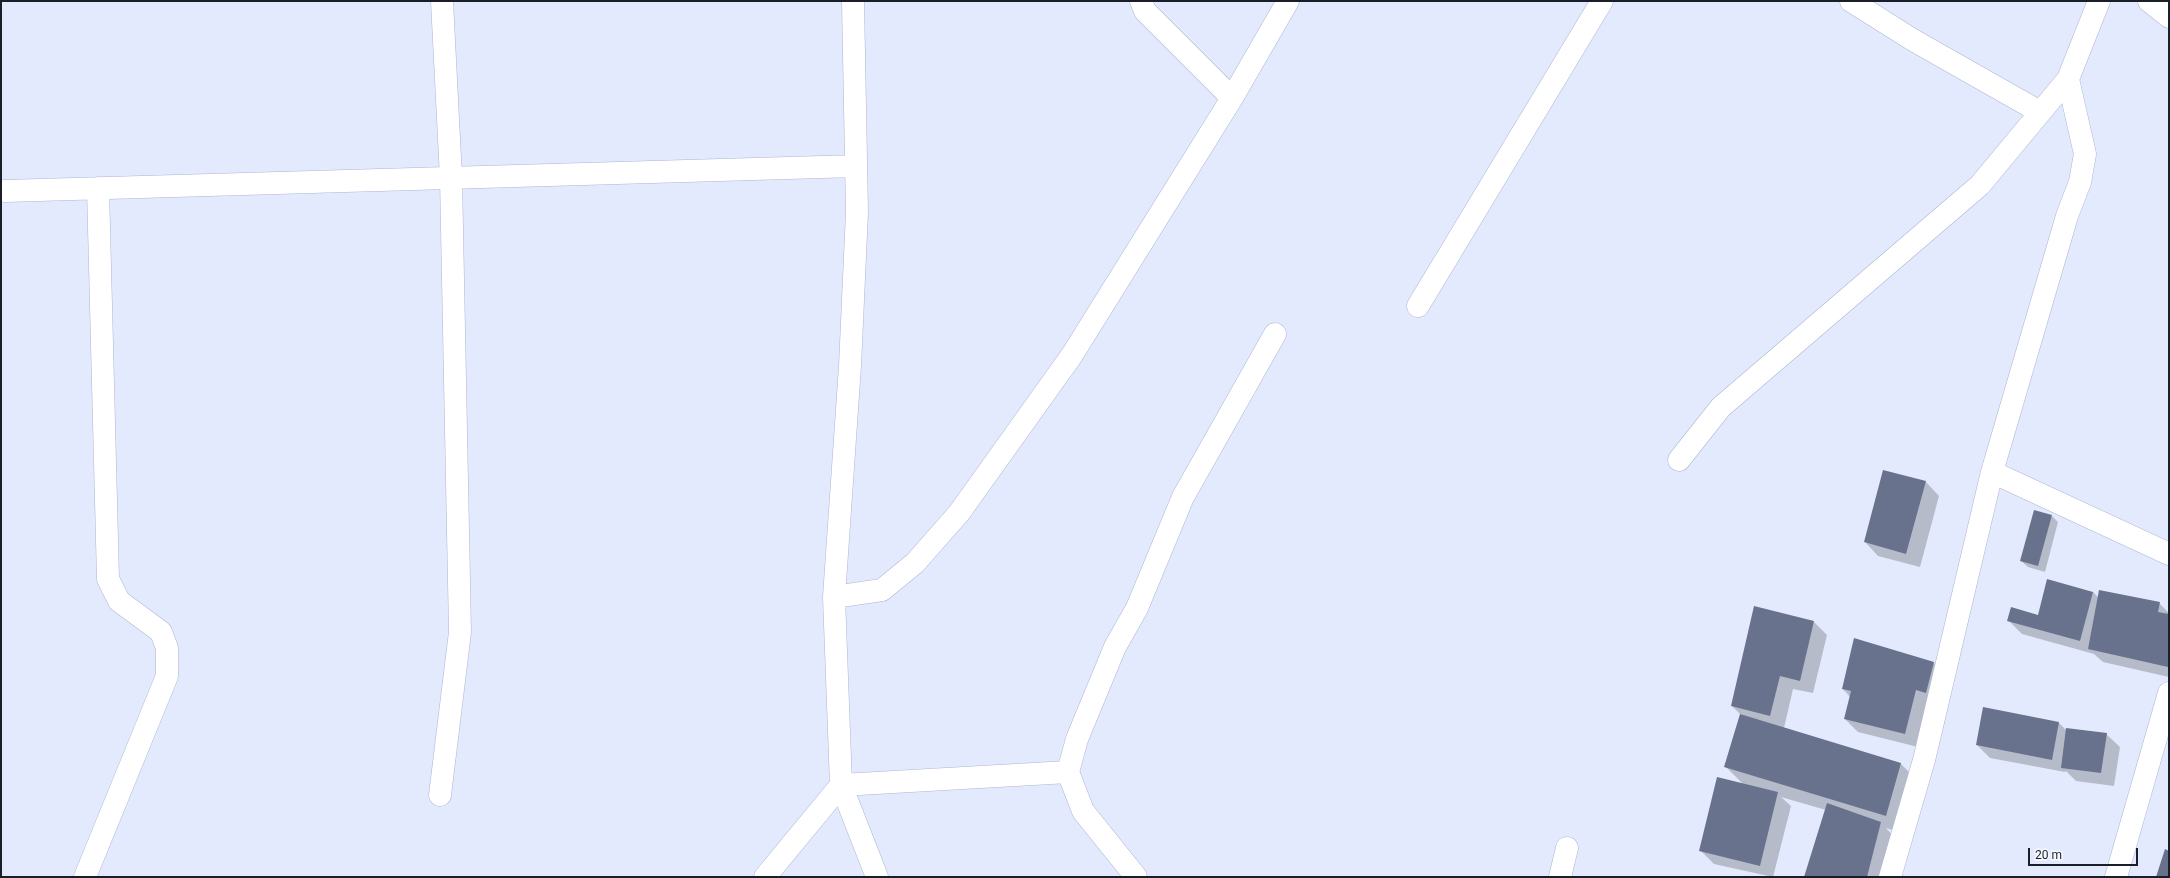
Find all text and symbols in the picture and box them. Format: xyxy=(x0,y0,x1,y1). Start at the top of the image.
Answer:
scale bar xyxy=(2030,840,2140,866)
text: 20 m xyxy=(2035,848,2062,862)

